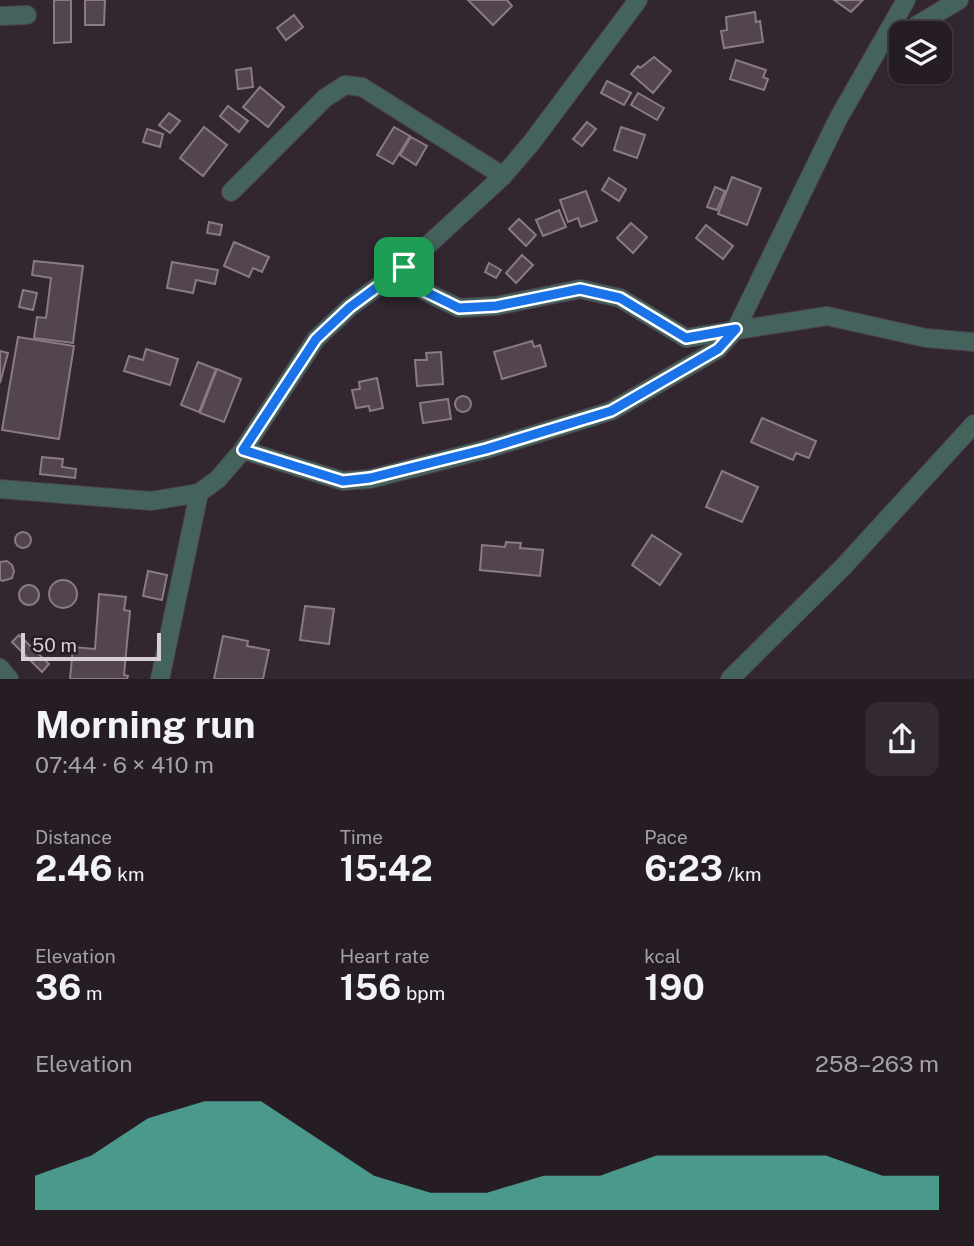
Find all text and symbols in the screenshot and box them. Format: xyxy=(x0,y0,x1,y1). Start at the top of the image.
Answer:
map controls xyxy=(889,21,952,84)
button: layers xyxy=(889,21,952,84)
pin xyxy=(374,237,434,297)
icon: arrive xyxy=(385,248,423,286)
scale bar xyxy=(21,630,161,662)
text: 50 m xyxy=(32,634,77,656)
text: Morning run xyxy=(35,702,256,747)
button: share xyxy=(865,702,939,776)
text: 07:44 · 6 × 410 m xyxy=(35,751,214,778)
text: Distance xyxy=(35,826,112,848)
text: Time xyxy=(340,826,383,848)
text: Pace xyxy=(644,826,688,848)
text: 2.46 xyxy=(35,848,113,889)
text: 15:42 xyxy=(340,848,433,889)
text: 6:23 xyxy=(644,848,723,889)
text: km xyxy=(113,863,144,885)
text: /km xyxy=(723,863,761,885)
text: Elevation xyxy=(35,945,116,967)
text: Heart rate xyxy=(340,945,429,967)
text: kcal xyxy=(644,945,681,967)
text: 36 xyxy=(35,967,81,1008)
text: 156 xyxy=(340,967,401,1008)
text: 190 xyxy=(644,967,705,1008)
text: m xyxy=(81,982,102,1004)
text: bpm xyxy=(401,982,445,1004)
text: Elevation xyxy=(35,1050,133,1077)
text: 258–263 m xyxy=(815,1050,939,1077)

